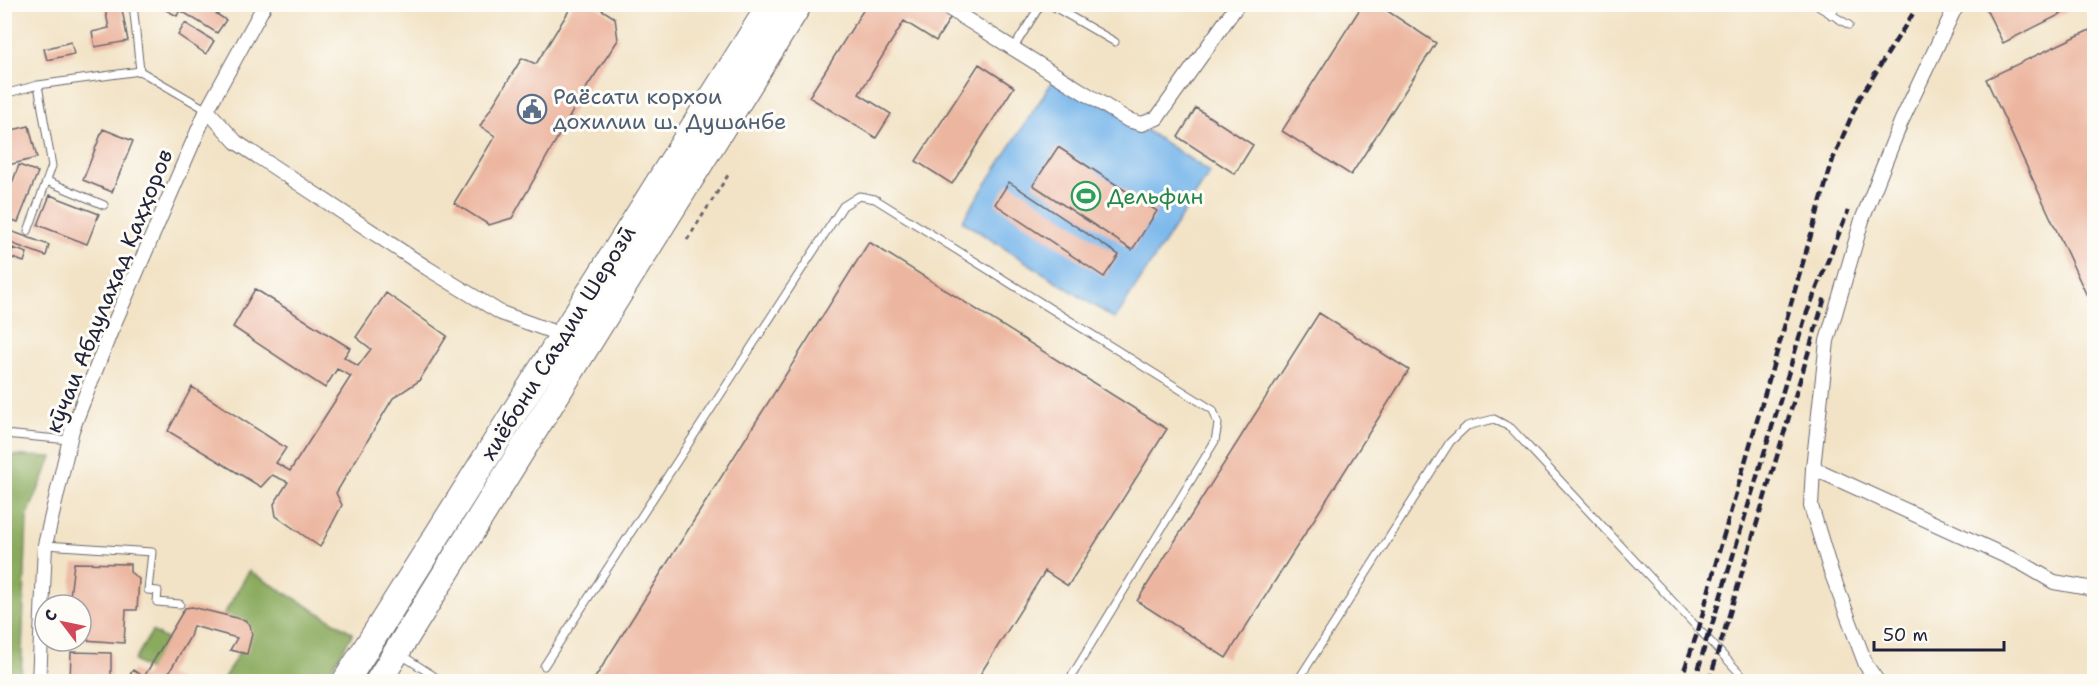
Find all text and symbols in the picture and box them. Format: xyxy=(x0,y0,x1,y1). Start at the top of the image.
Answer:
place label: Раёсати корхои дохилии ш. Душанбе xyxy=(553,82,787,136)
public building icon: Раёсати корхои дохилии ш. Душанбе xyxy=(516,93,548,125)
street label: кӯчаи Абдулаҳад Қаҳҳоров xyxy=(39,145,179,437)
sports icon: Дельфин xyxy=(1070,180,1102,212)
place label: Дельфин xyxy=(1107,182,1204,211)
street label: хиёбони Саъдии Шерозӣ xyxy=(474,220,642,466)
north arrow xyxy=(33,593,93,653)
text: С xyxy=(39,605,62,625)
scale bar xyxy=(1874,614,2004,652)
text: 50 m xyxy=(1883,623,1928,647)

